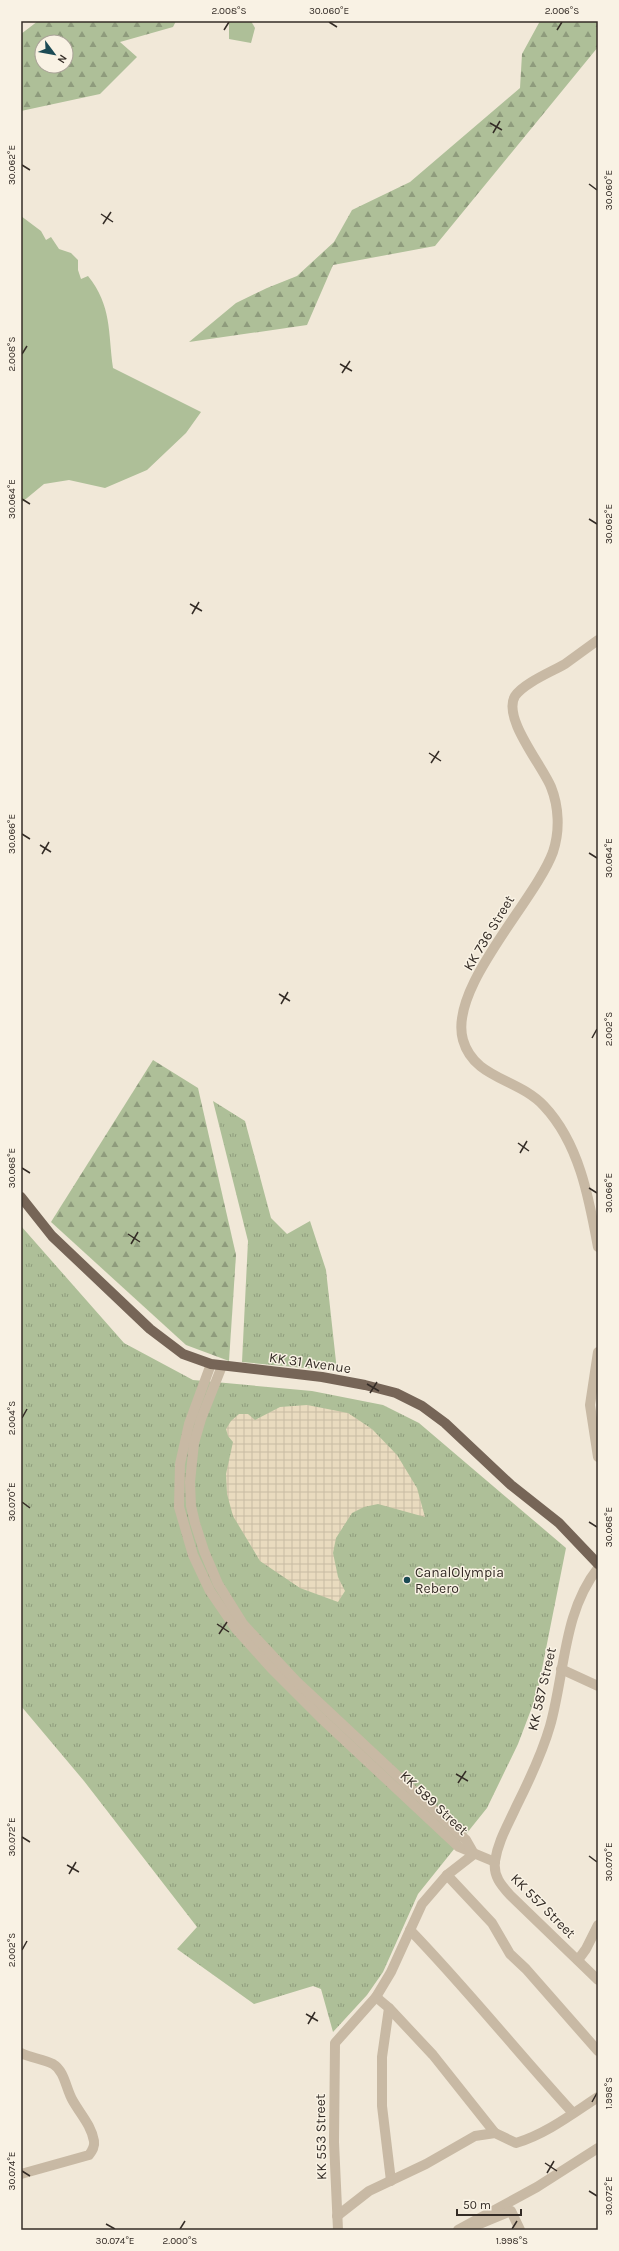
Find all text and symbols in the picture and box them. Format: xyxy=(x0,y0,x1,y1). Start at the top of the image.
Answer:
text: 2.008°S xyxy=(211,5,247,17)
text: 30.060°E xyxy=(309,5,349,17)
text: 2.006°S xyxy=(545,5,579,17)
north arrow xyxy=(34,34,74,74)
text: N xyxy=(54,52,70,66)
text: 30.062°E xyxy=(6,145,18,185)
text: 30.060°E xyxy=(603,170,615,210)
text: 2.008°S xyxy=(6,336,18,372)
text: 30.064°E xyxy=(6,479,18,519)
text: 30.062°E xyxy=(603,504,615,544)
text: 30.066°E xyxy=(6,814,18,854)
text: 30.064°E xyxy=(603,838,615,878)
street label: KK 736 Street xyxy=(460,892,518,974)
text: 2.002°S xyxy=(603,1012,615,1046)
text: 30.068°E xyxy=(6,1148,18,1188)
text: 30.066°E xyxy=(603,1173,615,1213)
street label: KK 31 Avenue xyxy=(268,1349,352,1377)
text: 2.004°S xyxy=(6,1401,18,1435)
text: 30.070°E xyxy=(6,1482,18,1522)
text: 30.068°E xyxy=(603,1507,615,1547)
place label: CanalOlympia Rebero xyxy=(415,1564,504,1597)
marker: CanalOlympia Rebero xyxy=(402,1575,412,1585)
street label: KK 587 Street xyxy=(524,1646,560,1732)
street label: KK 589 Street xyxy=(396,1767,472,1839)
text: 30.072°E xyxy=(6,1817,18,1857)
text: 30.070°E xyxy=(603,1842,615,1882)
street label: KK 557 Street xyxy=(507,1870,579,1942)
text: 2.002°S xyxy=(6,1933,18,1967)
text: 1.998°S xyxy=(603,2077,615,2109)
street label: KK 553 Street xyxy=(312,2094,330,2180)
text: 30.074°E xyxy=(6,2152,18,2190)
text: 30.072°E xyxy=(603,2176,615,2216)
scale bar xyxy=(457,2191,521,2217)
text: 50 m xyxy=(463,2198,491,2212)
text: 30.074°E xyxy=(96,2235,134,2247)
text: 2.000°S xyxy=(163,2235,197,2247)
text: 1.998°S xyxy=(496,2235,528,2247)

